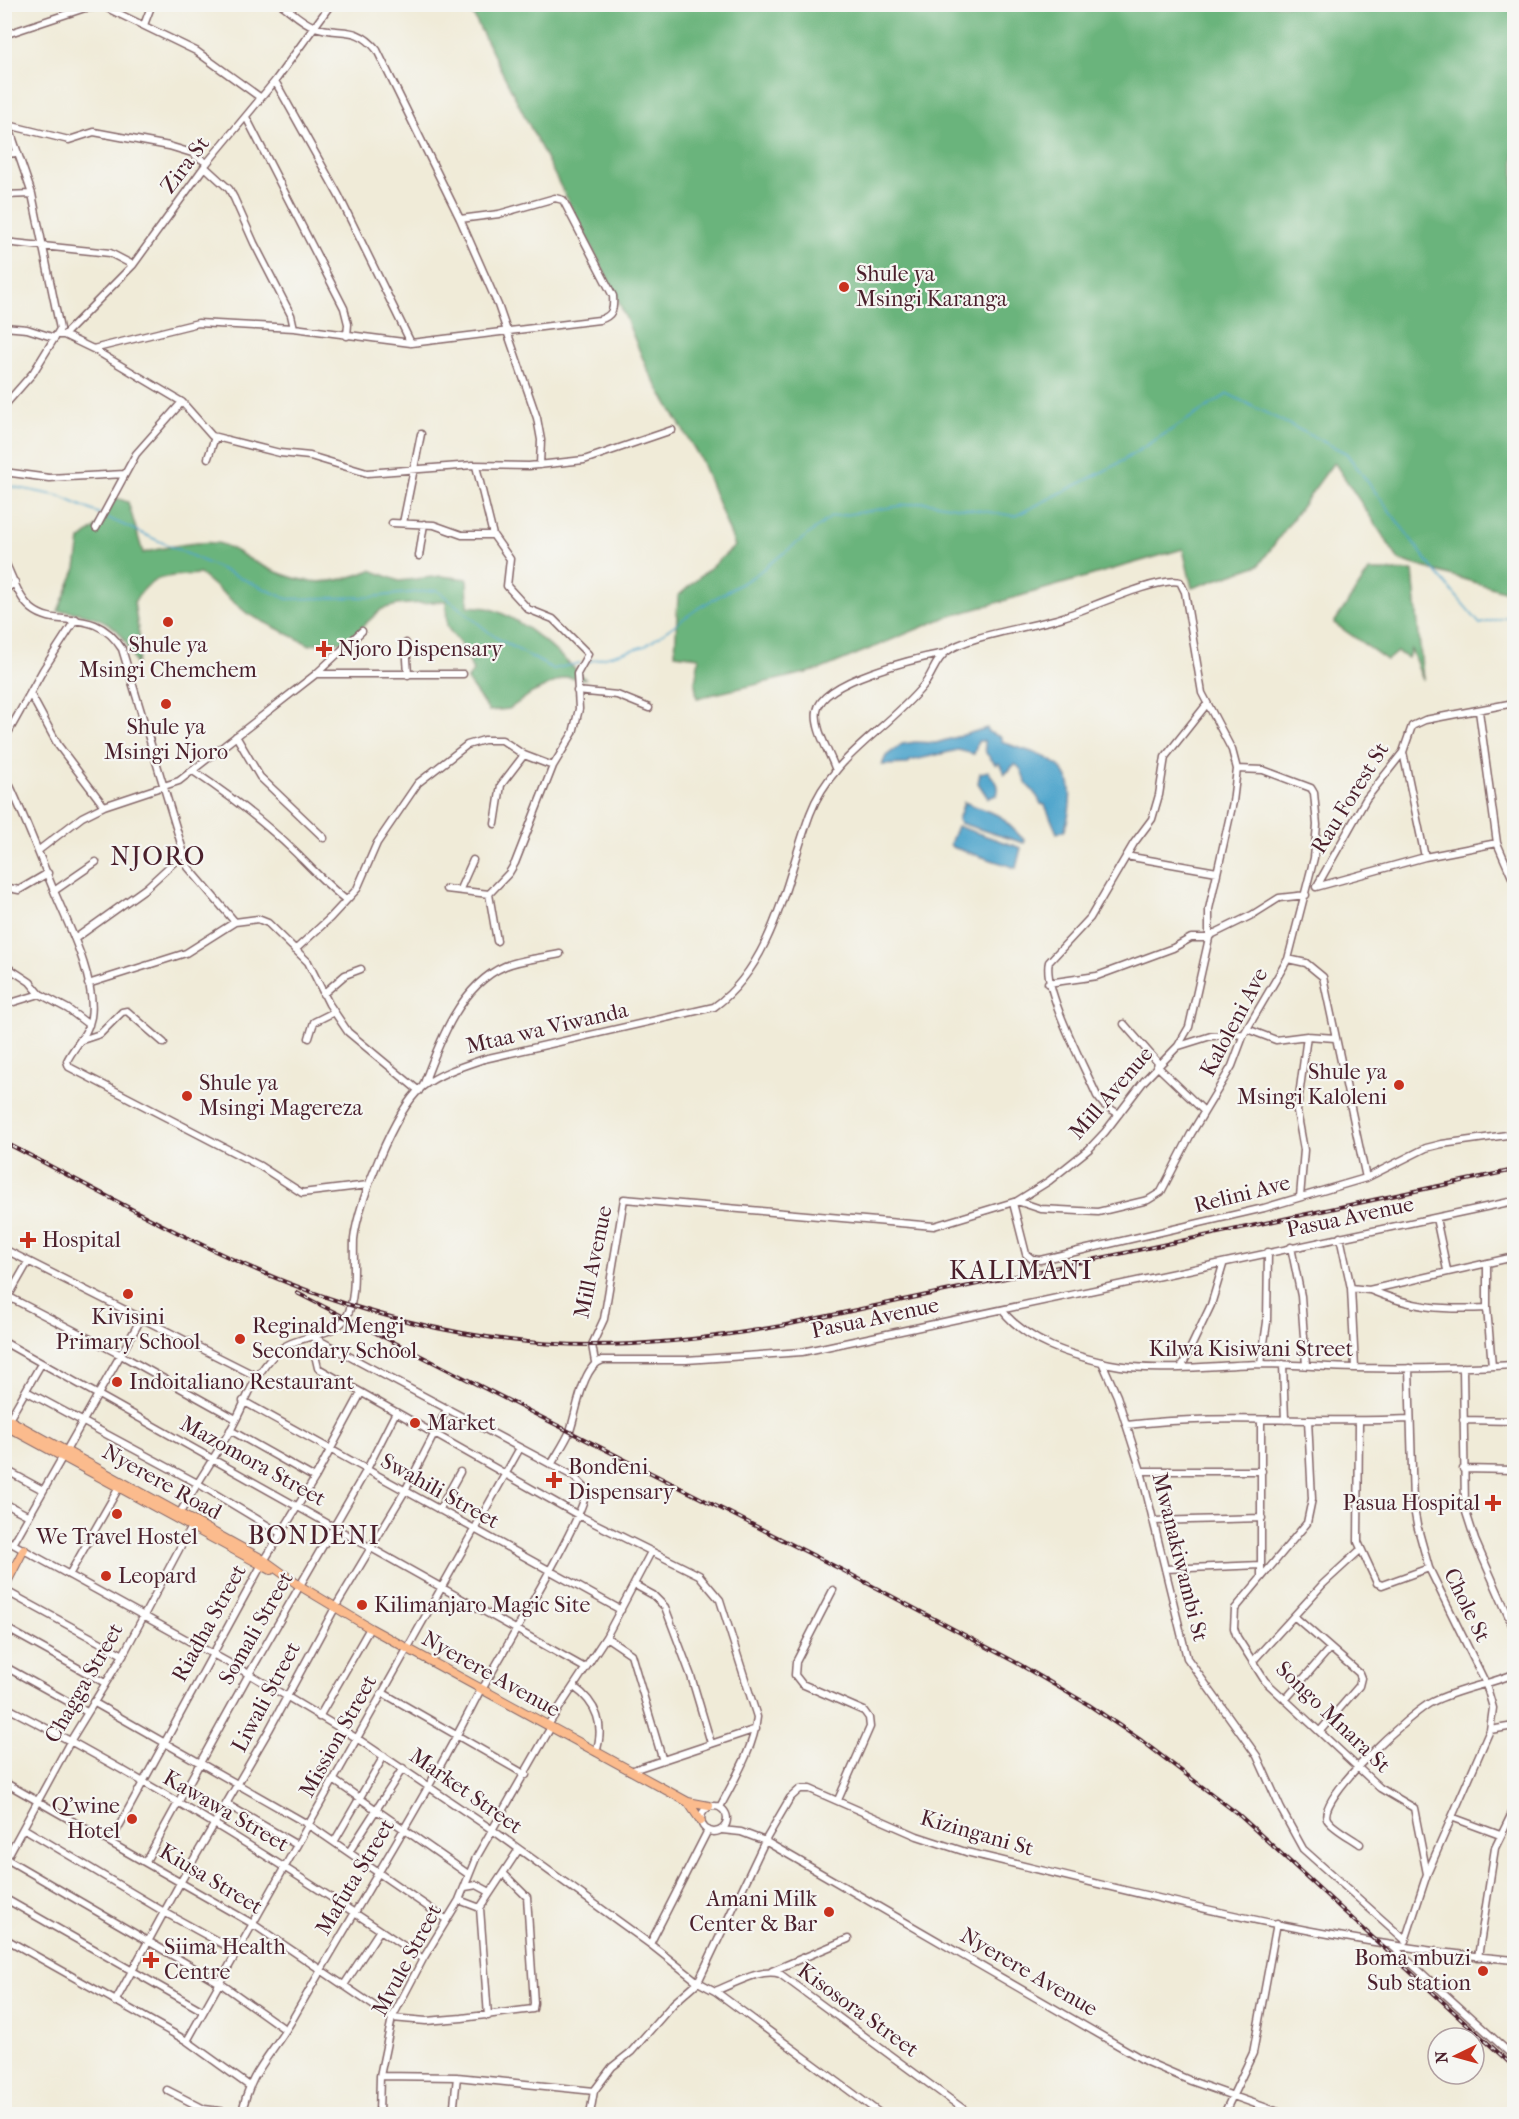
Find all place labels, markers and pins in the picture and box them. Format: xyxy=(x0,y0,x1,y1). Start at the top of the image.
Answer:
place label: Shule ya Msingi Karanga xyxy=(856,261,1008,312)
marker: Shule ya Msingi Karanga xyxy=(837,280,851,294)
marker: Shule ya Msingi Chemchem xyxy=(161,615,175,629)
place label: Shule ya Msingi Chemchem xyxy=(79,632,258,683)
place label: Njoro Dispensary xyxy=(338,636,504,662)
marker: Njoro Dispensary xyxy=(315,640,333,658)
marker: Shule ya Msingi Njoro xyxy=(159,697,173,711)
place label: Shule ya Msingi Njoro xyxy=(104,714,228,765)
place label: Shule ya Msingi Kaloleni xyxy=(1237,1059,1388,1110)
place label: Shule ya Msingi Magereza xyxy=(199,1070,363,1121)
marker: Shule ya Msingi Kaloleni xyxy=(1392,1078,1406,1092)
marker: Shule ya Msingi Magereza xyxy=(180,1089,194,1103)
place label: Hospital xyxy=(42,1227,121,1253)
marker: Hospital xyxy=(19,1231,37,1249)
marker: Kivisini Primary School xyxy=(121,1287,135,1301)
place label: Kivisini Primary School xyxy=(56,1304,200,1355)
place label: Reginald Mengi Secondary School xyxy=(252,1313,417,1364)
marker: Reginald Mengi Secondary School xyxy=(233,1332,247,1346)
place label: Indoitaliano Restaurant xyxy=(129,1369,354,1395)
marker: Indoitaliano Restaurant xyxy=(110,1375,124,1389)
place label: Market xyxy=(427,1410,496,1436)
marker: Market xyxy=(408,1416,422,1430)
place label: Bondeni Dispensary xyxy=(568,1454,676,1505)
marker: Bondeni Dispensary xyxy=(545,1471,563,1489)
place label: Pasua Hospital xyxy=(1343,1490,1480,1516)
marker: Pasua Hospital xyxy=(1484,1494,1502,1512)
marker: We Travel Hostel xyxy=(110,1507,124,1521)
place label: We Travel Hostel xyxy=(35,1524,198,1550)
place label: Leopard xyxy=(118,1563,198,1589)
marker: Leopard xyxy=(99,1569,113,1583)
place label: Kilimanjaro Magic Site xyxy=(374,1592,591,1618)
marker: Kilimanjaro Magic Site xyxy=(355,1598,369,1612)
place label: Q'wine Hotel xyxy=(52,1793,120,1844)
marker: Q'wine Hotel xyxy=(125,1812,139,1826)
place label: Amani Milk Center & Bar xyxy=(689,1886,818,1937)
marker: Amani Milk Center & Bar xyxy=(822,1905,836,1919)
place label: Siima Health Centre xyxy=(164,1934,286,1985)
place label: Boma mbuzi Sub station xyxy=(1354,1945,1471,1996)
marker: Siima Health Centre xyxy=(142,1951,160,1969)
marker: Boma mbuzi Sub station xyxy=(1476,1964,1490,1978)

